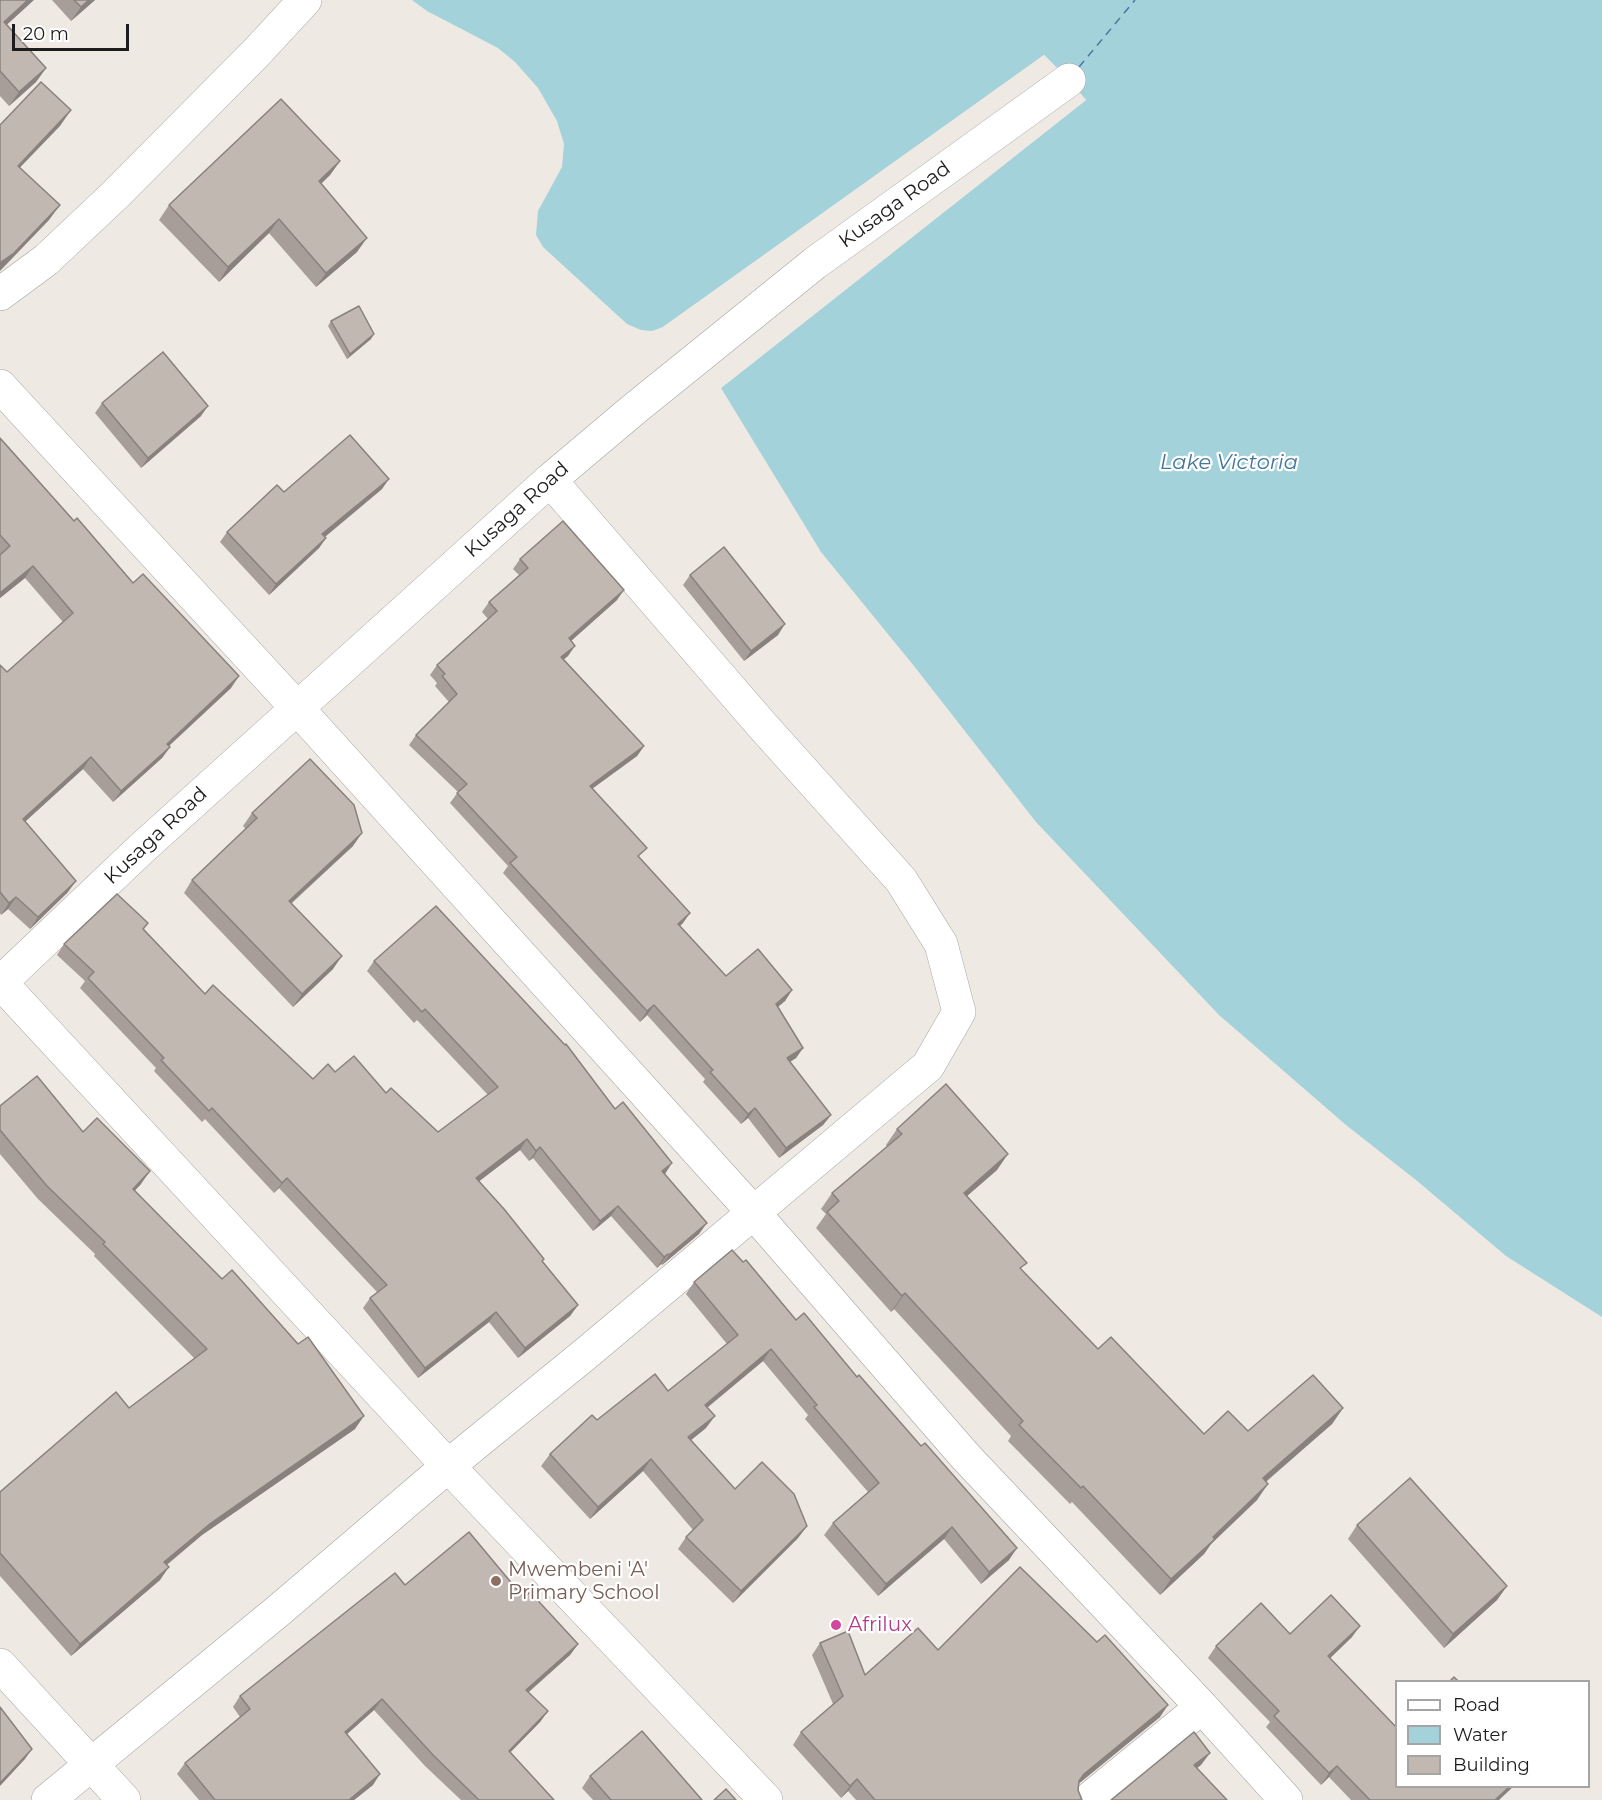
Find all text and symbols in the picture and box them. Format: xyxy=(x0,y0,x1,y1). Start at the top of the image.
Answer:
scale bar xyxy=(15,12,132,50)
text: 20 m xyxy=(23,23,69,45)
street label: Kusaga Road xyxy=(835,157,955,253)
water label: Lake Victoria xyxy=(1160,450,1298,476)
street label: Kusaga Road xyxy=(460,457,574,563)
street label: Kusaga Road xyxy=(100,782,212,890)
place label: Mwembeni 'A' Primary School xyxy=(508,1558,660,1605)
marker: Mwembeni 'A' Primary School xyxy=(489,1574,503,1588)
place label: Afrilux xyxy=(848,1613,912,1637)
marker: Afrilux xyxy=(829,1618,843,1632)
legend xyxy=(1395,1680,1590,1788)
text: Road xyxy=(1453,1694,1500,1716)
text: Water xyxy=(1453,1724,1508,1746)
text: Building xyxy=(1453,1754,1530,1776)

